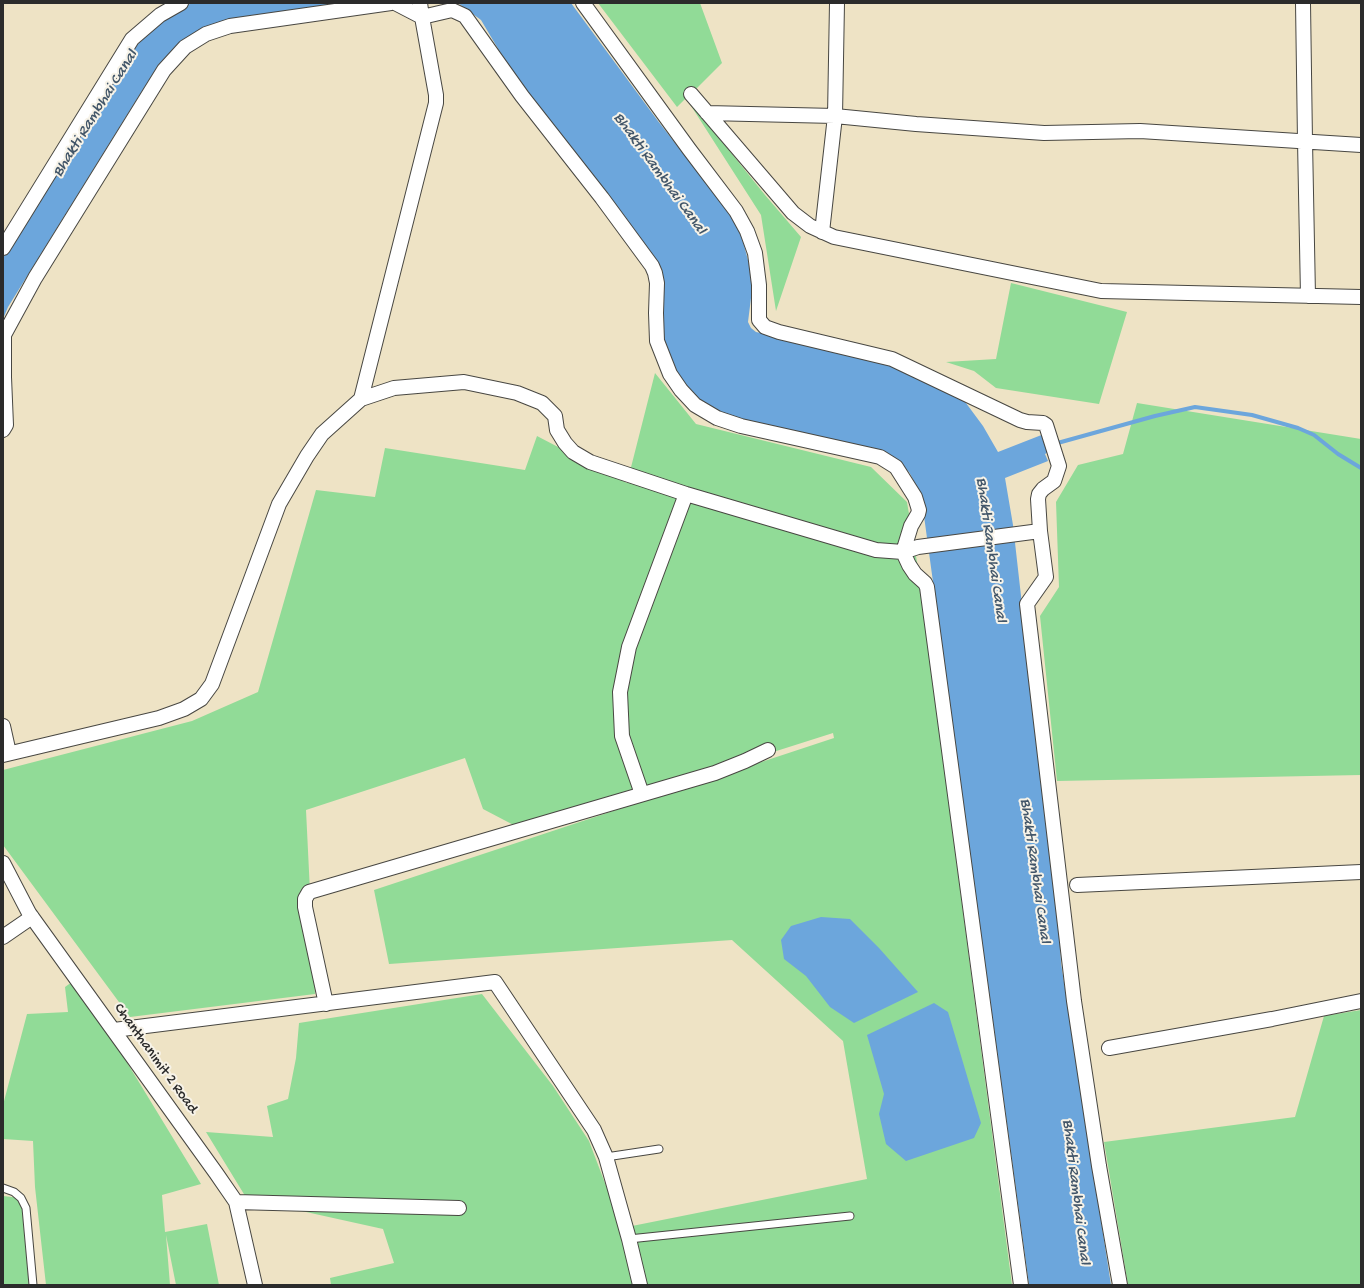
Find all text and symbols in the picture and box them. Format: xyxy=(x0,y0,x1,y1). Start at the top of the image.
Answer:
water label: Bhakti Rambhai Canal xyxy=(49,47,143,181)
water label: Bhakti Rambhai Canal xyxy=(608,109,710,239)
water label: Bhakti Rambhai Canal xyxy=(970,476,1010,624)
water label: Bhakti Rambhai Canal xyxy=(1014,797,1054,945)
street label: Chanthanimit 2 Road xyxy=(109,1000,201,1118)
water label: Bhakti Rambhai Canal xyxy=(1057,1118,1093,1266)

